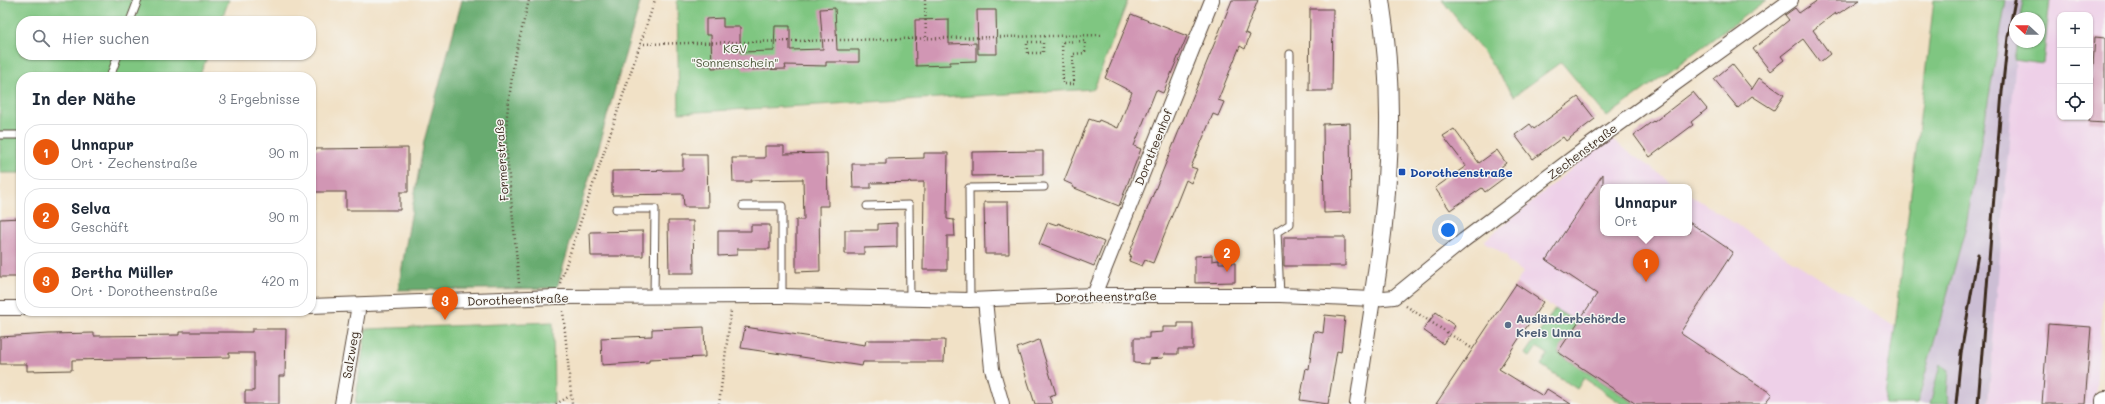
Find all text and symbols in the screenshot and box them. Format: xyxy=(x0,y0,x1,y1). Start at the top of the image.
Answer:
north arrow xyxy=(2009,12,2045,48)
map controls xyxy=(2057,12,2093,120)
button: + xyxy=(2057,12,2093,48)
search box xyxy=(16,16,316,60)
icon: search xyxy=(30,27,52,49)
text: Hier suchen xyxy=(62,28,149,48)
park label: KGV "Sonnenschein" xyxy=(691,40,779,70)
button: − xyxy=(2057,48,2093,84)
button: locate xyxy=(2057,84,2093,120)
text: In der Nähe xyxy=(32,87,136,109)
text: 3 Ergebnisse xyxy=(219,90,300,107)
street label: Dorotheenhof xyxy=(1130,106,1176,187)
street label: Formerstraße xyxy=(490,118,512,202)
street label: Zechenstraße xyxy=(1544,120,1620,182)
text: Unnapur xyxy=(71,134,134,154)
text: 1 xyxy=(43,144,49,161)
text: 90 m xyxy=(269,144,299,161)
text: Ort · Zechenstraße xyxy=(71,154,198,171)
place label: Dorotheenstraße xyxy=(1410,164,1513,180)
marker: Dorotheenstraße xyxy=(1397,167,1407,177)
popup xyxy=(1600,184,1692,236)
text: Unnapur xyxy=(1615,192,1677,212)
text: Selva xyxy=(71,198,111,218)
text: 2 xyxy=(42,208,50,225)
text: 90 m xyxy=(269,208,299,225)
text: Ort xyxy=(1615,212,1637,229)
text: Geschäft xyxy=(71,218,129,235)
your location xyxy=(1438,220,1458,240)
pin: 2 xyxy=(1214,239,1240,272)
pin: 1 xyxy=(1633,249,1659,282)
text: Bertha Müller xyxy=(71,262,173,282)
text: 3 xyxy=(42,272,50,289)
text: 420 m xyxy=(262,272,299,289)
text: Ort · Dorotheenstraße xyxy=(71,282,218,299)
pin: 3 xyxy=(432,287,458,320)
street label: Dorotheenstraße xyxy=(1055,287,1157,305)
street label: Dorotheenstraße xyxy=(467,289,569,309)
place label: Ausländerbehörde Kreis Unna xyxy=(1516,310,1626,340)
marker: Ausländerbehörde Kreis Unna xyxy=(1503,320,1513,330)
street label: Salzweg xyxy=(338,330,362,380)

